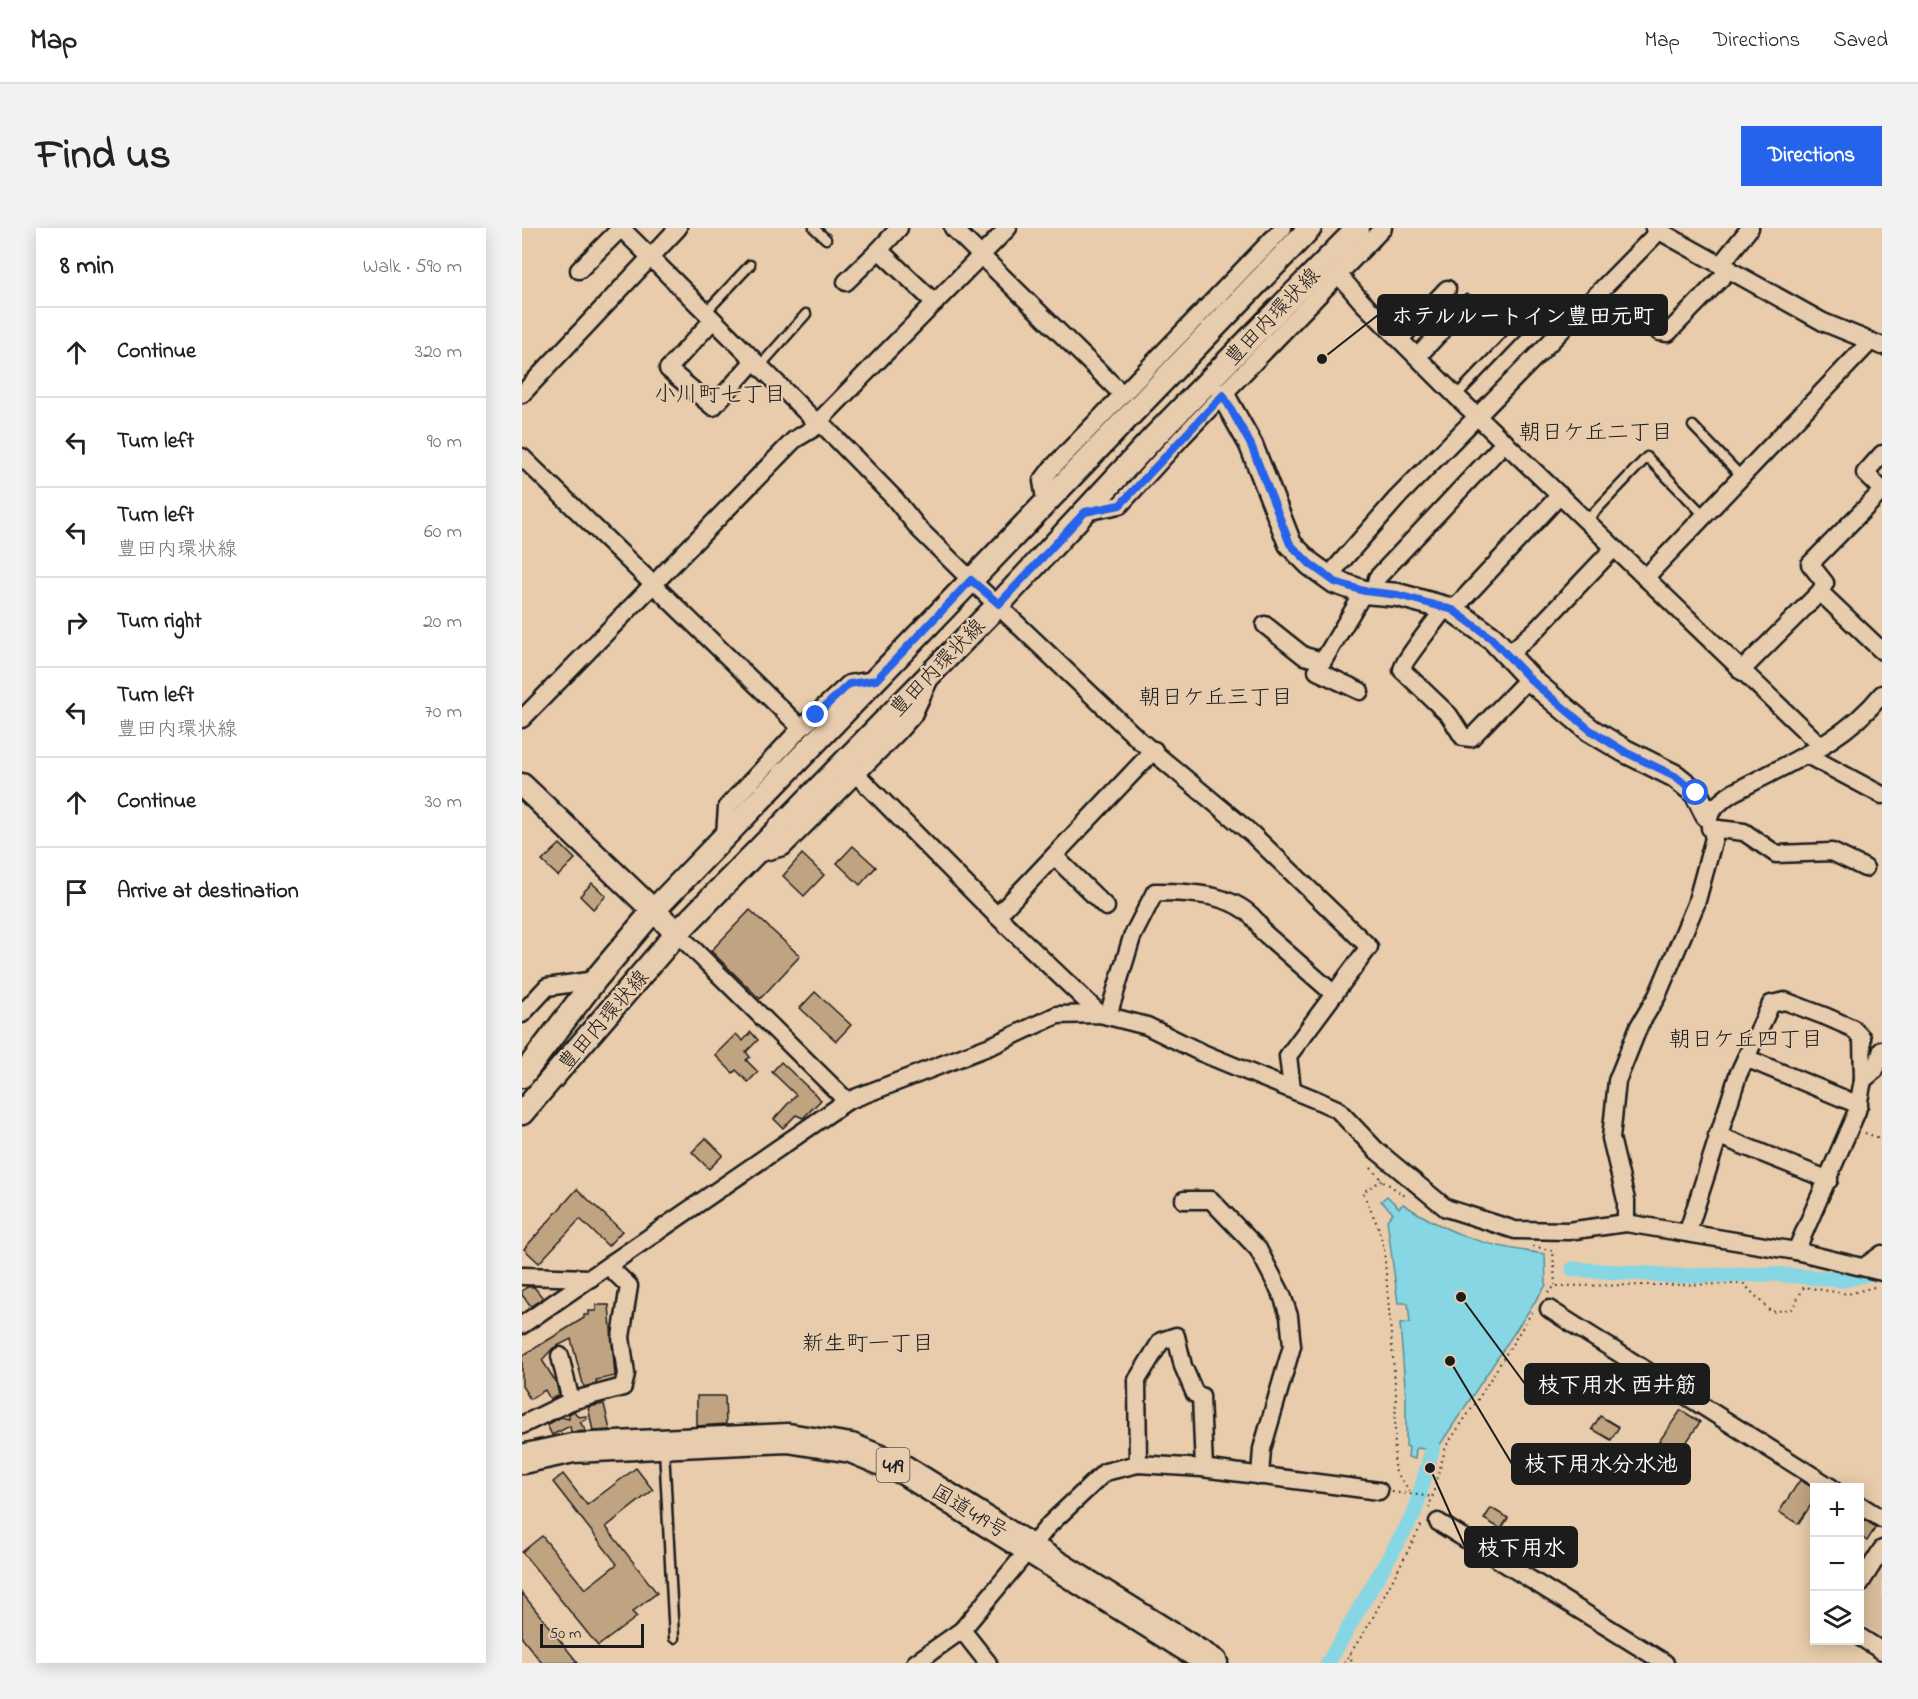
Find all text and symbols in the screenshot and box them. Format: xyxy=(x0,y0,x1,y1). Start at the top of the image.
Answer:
text: Map xyxy=(30,21,77,62)
text: Map xyxy=(1644,26,1680,56)
text: Directions xyxy=(1713,26,1800,56)
text: Saved xyxy=(1833,26,1888,56)
text: Find us xyxy=(36,126,171,187)
button: Directions xyxy=(1741,126,1882,186)
text: 8 min xyxy=(60,248,114,286)
text: Walk · 590 m xyxy=(363,253,462,282)
street label: 豊田内環状線 xyxy=(1219,262,1328,373)
callout: ホテルルートイン豊田元町 xyxy=(1378,295,1667,335)
text: ホテルルートイン豊田元町 xyxy=(1391,302,1655,334)
icon: ahead xyxy=(60,336,93,369)
text: Continue xyxy=(117,336,196,368)
text: 320 m xyxy=(415,338,462,367)
district label: 小川町七丁目 xyxy=(654,380,786,412)
district label: 朝日ケ丘二丁目 xyxy=(1519,418,1673,450)
icon: left xyxy=(60,426,93,459)
text: Turn left xyxy=(117,426,194,458)
text: 90 m xyxy=(427,428,462,457)
text: Turn left xyxy=(117,500,194,532)
icon: left xyxy=(60,516,93,549)
text: 60 m xyxy=(424,518,462,547)
text: 豊田内環状線 xyxy=(117,536,237,565)
icon: right xyxy=(60,606,93,639)
text: Turn right xyxy=(117,606,202,638)
text: 20 m xyxy=(423,608,462,637)
street label: 豊田内環状線 xyxy=(884,613,993,724)
text: Turn left xyxy=(117,680,194,712)
district label: 朝日ケ丘三丁目 xyxy=(1139,683,1293,715)
icon: left xyxy=(60,696,93,729)
text: 70 m xyxy=(425,698,462,727)
route end xyxy=(802,701,828,727)
text: 豊田内環状線 xyxy=(117,716,237,745)
route start xyxy=(1682,779,1708,805)
icon: ahead xyxy=(60,786,93,819)
text: Continue xyxy=(117,786,196,818)
text: 30 m xyxy=(425,788,462,817)
icon: arrive xyxy=(60,876,93,909)
text: Arrive at destination xyxy=(117,876,299,908)
street label: 豊田内環状線 xyxy=(552,964,657,1079)
district label: 朝日ケ丘四丁目 xyxy=(1669,1025,1823,1057)
district label: 新生町一丁目 xyxy=(802,1329,934,1361)
callout: 枝下用水 西井筋 xyxy=(1525,1364,1709,1404)
text: 枝下用水 西井筋 xyxy=(1537,1371,1697,1403)
callout: 枝下用水分水池 xyxy=(1512,1444,1690,1484)
road number: 419 xyxy=(876,1448,910,1482)
text: 枝下用水分水池 xyxy=(1524,1450,1678,1482)
street label: 国道419号 xyxy=(925,1478,1013,1547)
map controls xyxy=(1810,1483,1864,1645)
button: + xyxy=(1810,1483,1864,1537)
callout: 枝下用水 xyxy=(1465,1527,1577,1567)
text: 枝下用水 xyxy=(1477,1534,1565,1566)
button: − xyxy=(1810,1537,1864,1591)
button: layers xyxy=(1810,1591,1864,1645)
scale bar xyxy=(540,1621,644,1648)
text: 50 m xyxy=(549,1622,581,1646)

